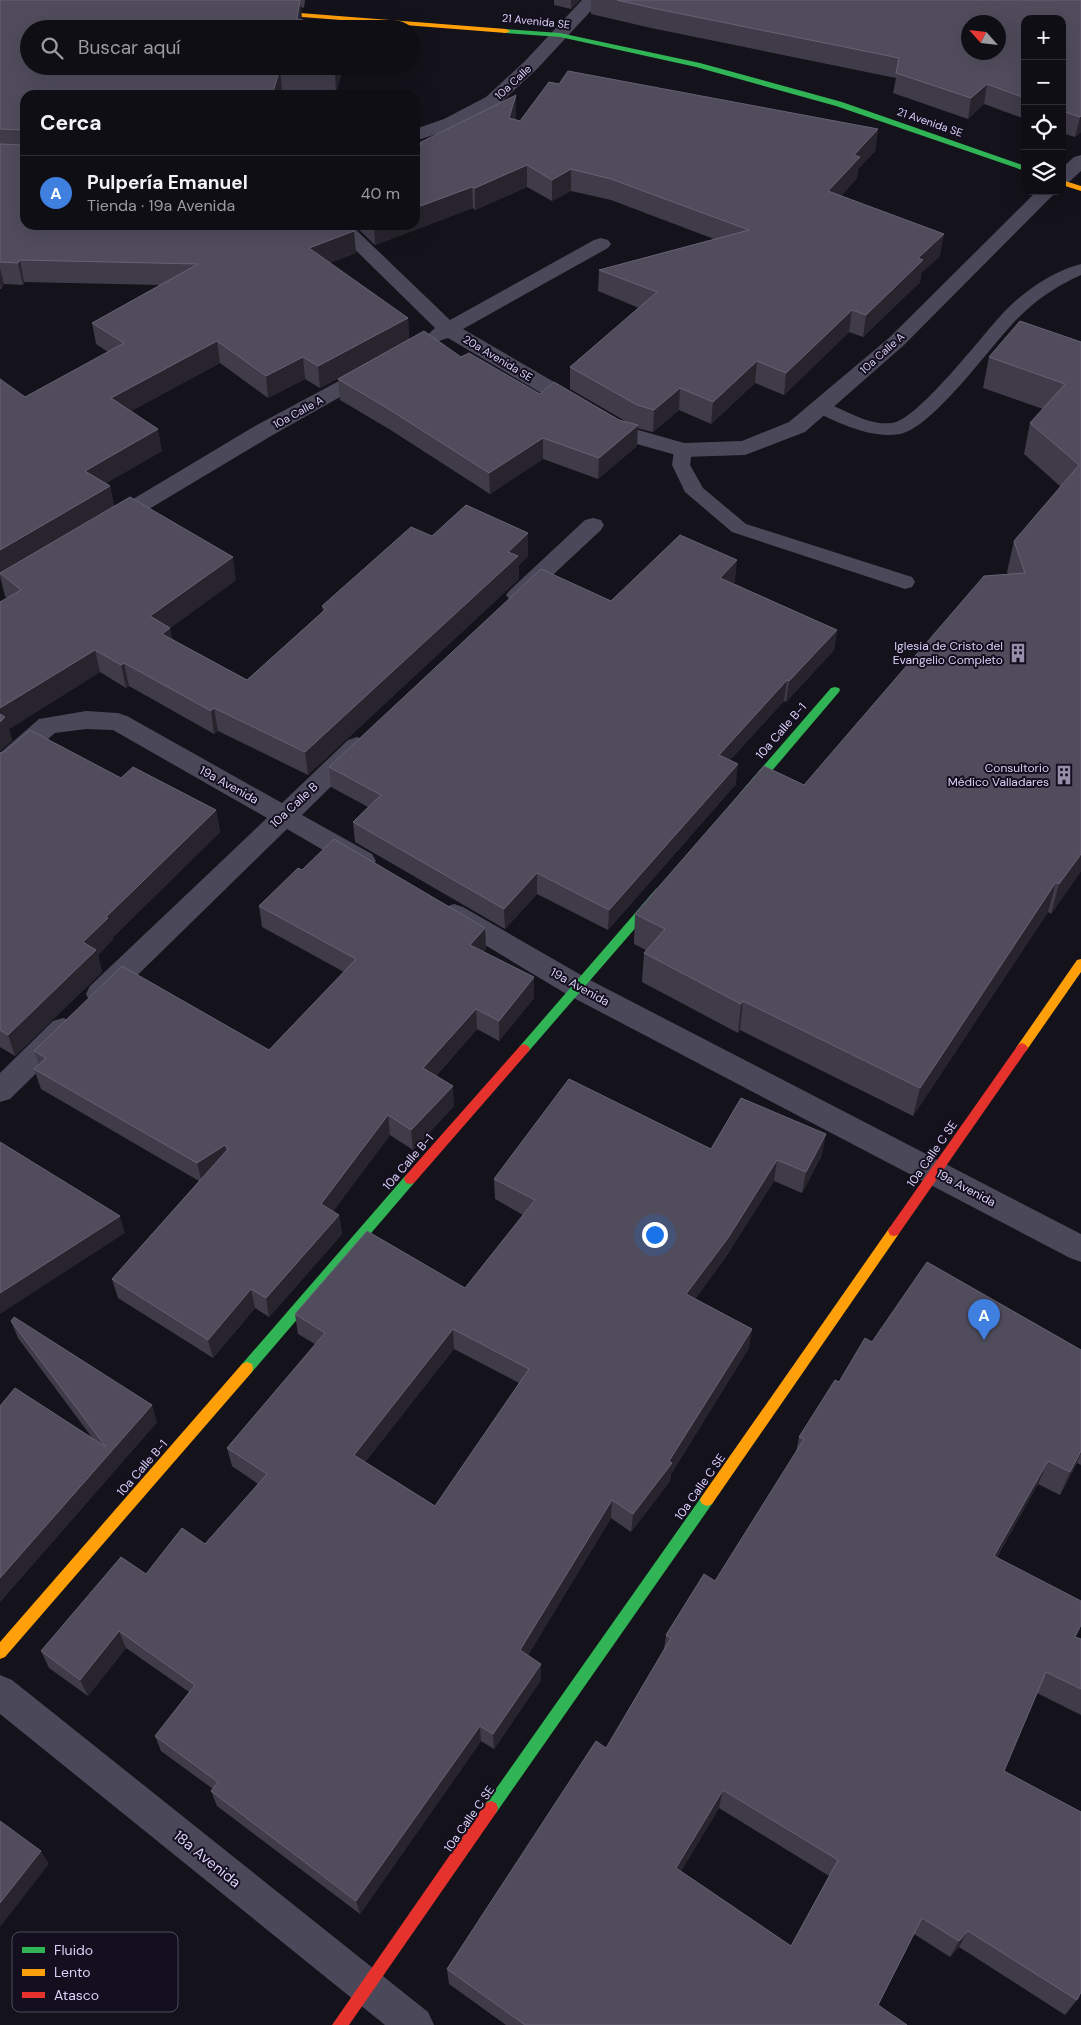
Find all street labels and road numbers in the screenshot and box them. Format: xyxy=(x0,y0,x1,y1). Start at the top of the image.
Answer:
street label: 21 Avenida SE xyxy=(501,10,571,32)
street label: 10a Calle xyxy=(492,62,534,102)
street label: 21 Avenida SE xyxy=(895,104,965,140)
street label: 10a Calle A xyxy=(857,329,907,377)
street label: 20a Avenida SE xyxy=(461,332,535,384)
street label: 10a Calle A xyxy=(270,393,326,431)
street label: 10a Calle B-1 xyxy=(752,699,810,763)
street label: 19a Avenida xyxy=(197,762,261,808)
street label: 10a Calle B xyxy=(267,779,321,831)
street label: 19a Avenida xyxy=(548,964,612,1010)
street label: 10a Calle C SE xyxy=(903,1117,961,1190)
street label: 10a Calle B-1 xyxy=(379,1130,437,1194)
street label: 19a Avenida xyxy=(934,1166,998,1210)
street label: 10a Calle B-1 xyxy=(113,1436,171,1500)
street label: 10a Calle C SE xyxy=(671,1450,729,1523)
street label: 10a Calle C SE xyxy=(440,1782,498,1855)
street label: 18a Avenida xyxy=(169,1826,245,1892)

